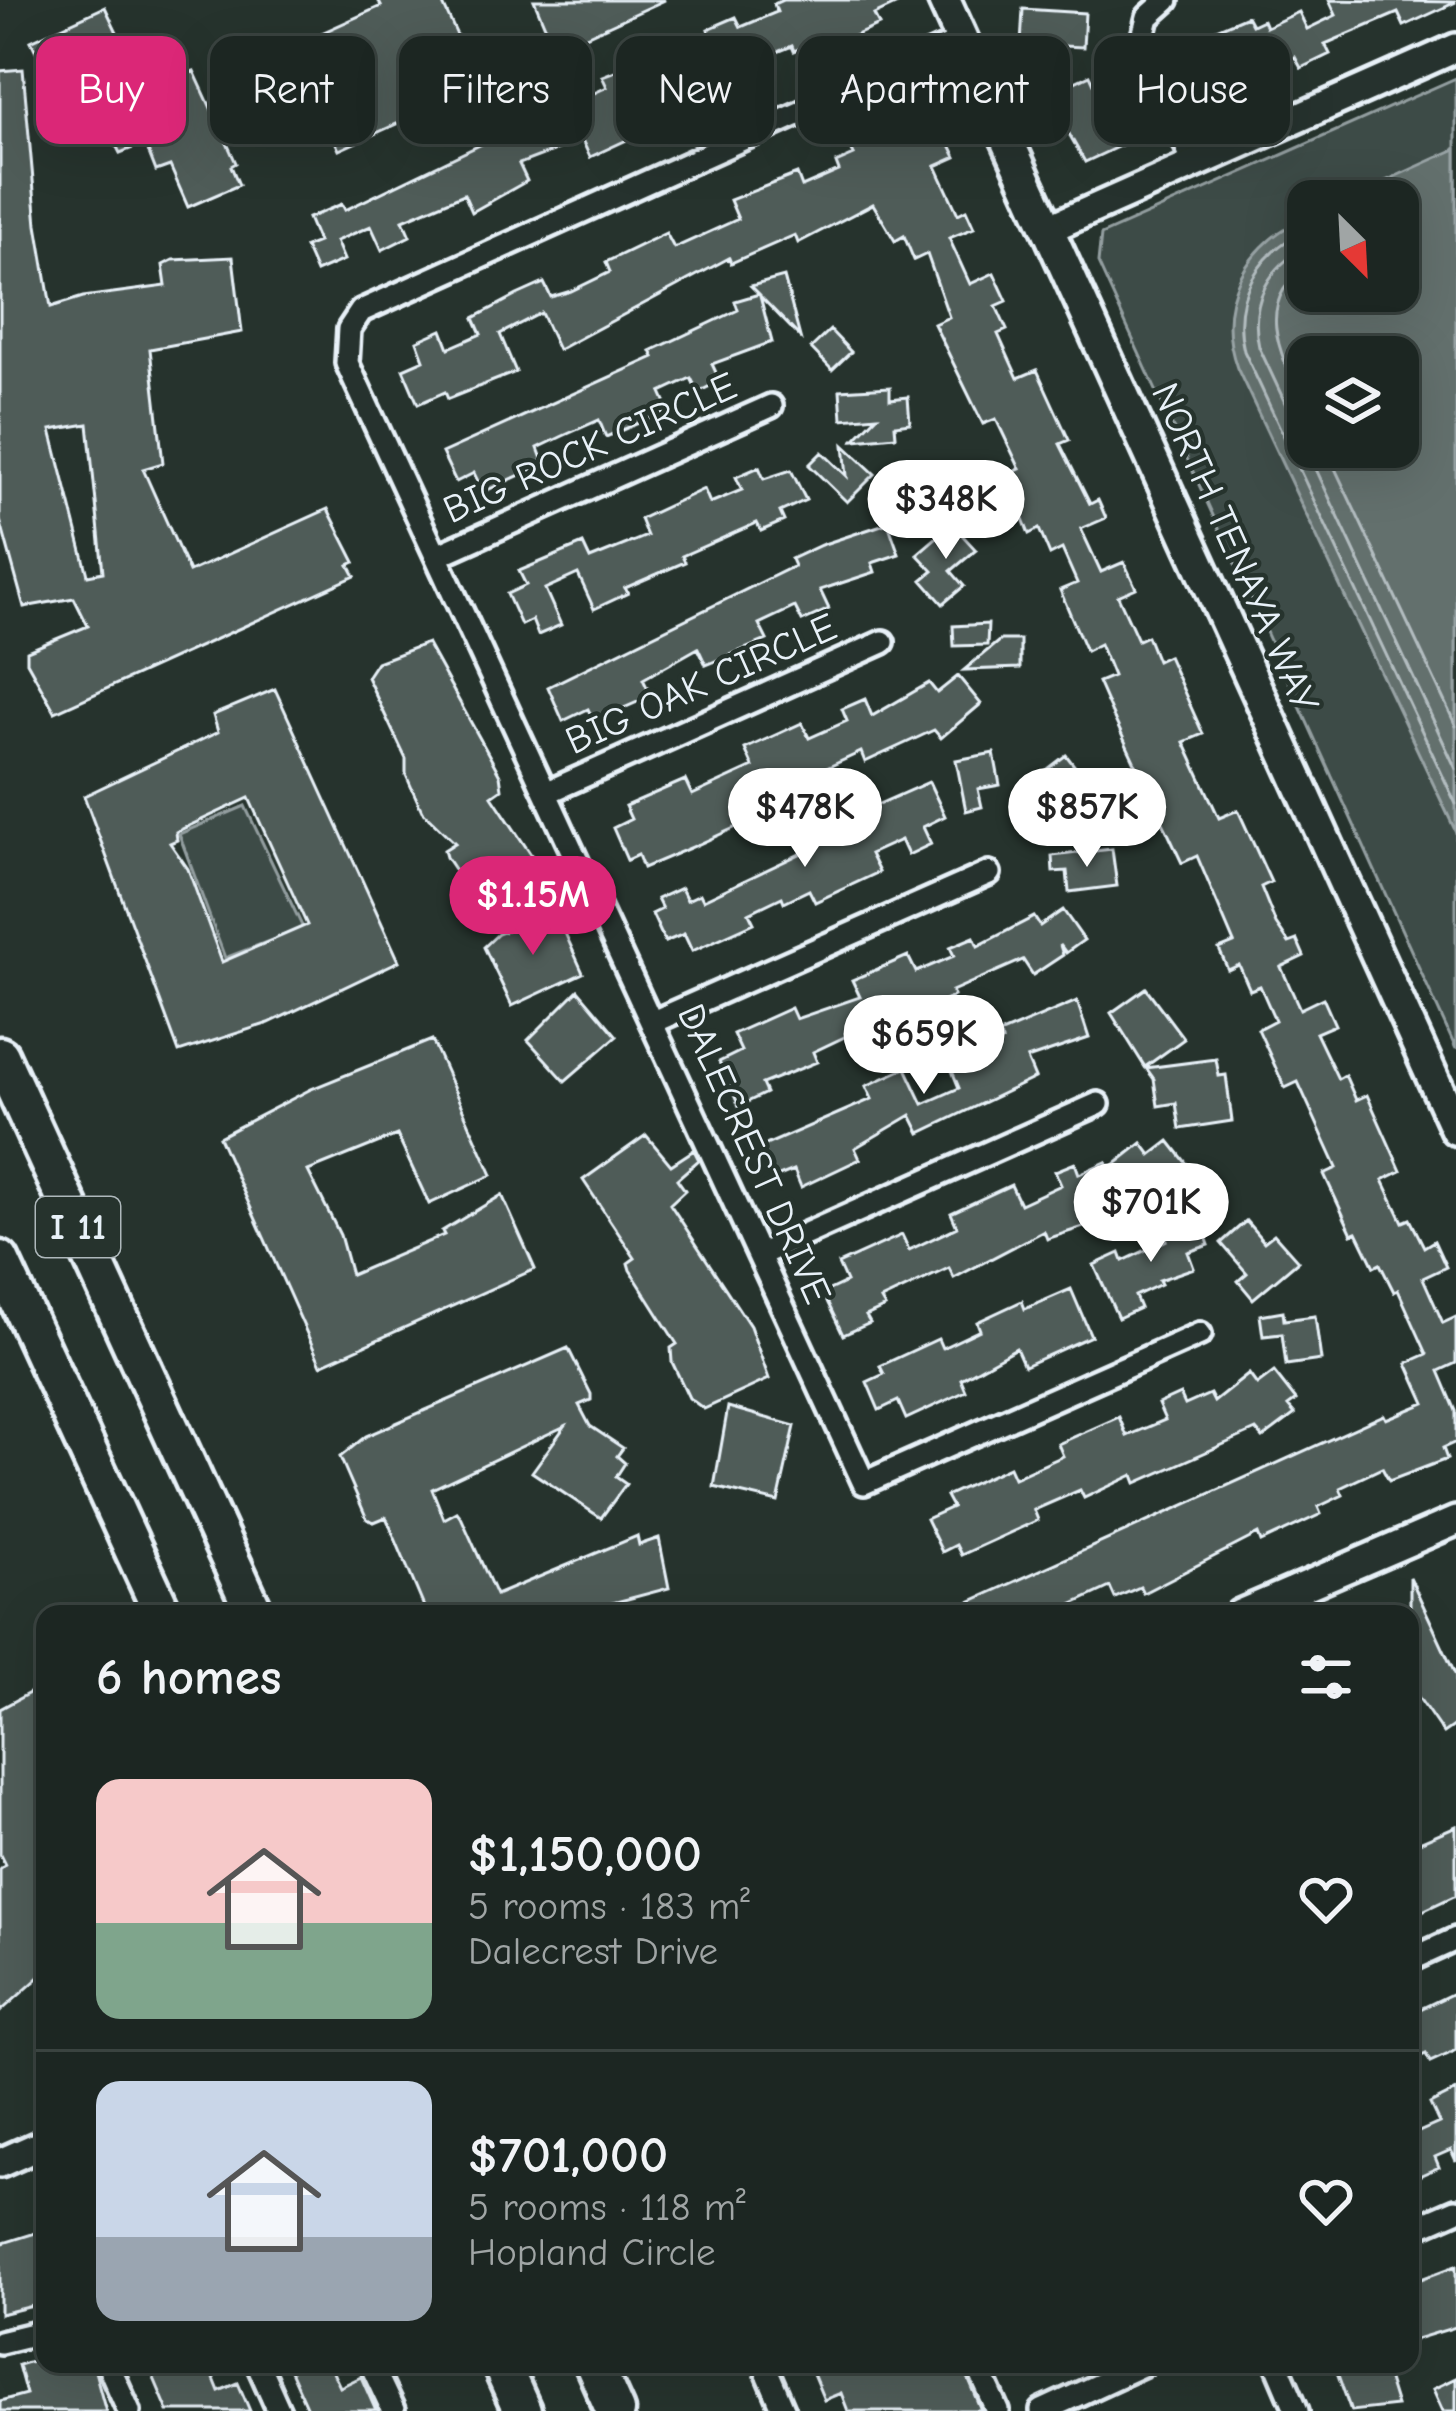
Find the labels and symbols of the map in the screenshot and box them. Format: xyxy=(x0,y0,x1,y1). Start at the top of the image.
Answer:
north arrow xyxy=(1287,180,1419,312)
street label: BIG ROCK CIRCLE xyxy=(437,363,743,533)
street label: NORTH TENAYA WAY xyxy=(1142,376,1328,720)
pin: $348K xyxy=(862,460,1030,562)
street label: BIG OAK CIRCLE xyxy=(559,604,843,764)
pin: $478K xyxy=(721,768,889,870)
pin: $857K xyxy=(1003,768,1171,870)
pin: $1.15M xyxy=(435,856,631,958)
pin: $659K xyxy=(840,995,1008,1097)
street label: DALECREST DRIVE xyxy=(668,997,840,1311)
pin: $701K xyxy=(1067,1163,1235,1265)
road number: I 11 xyxy=(36,1197,120,1257)

